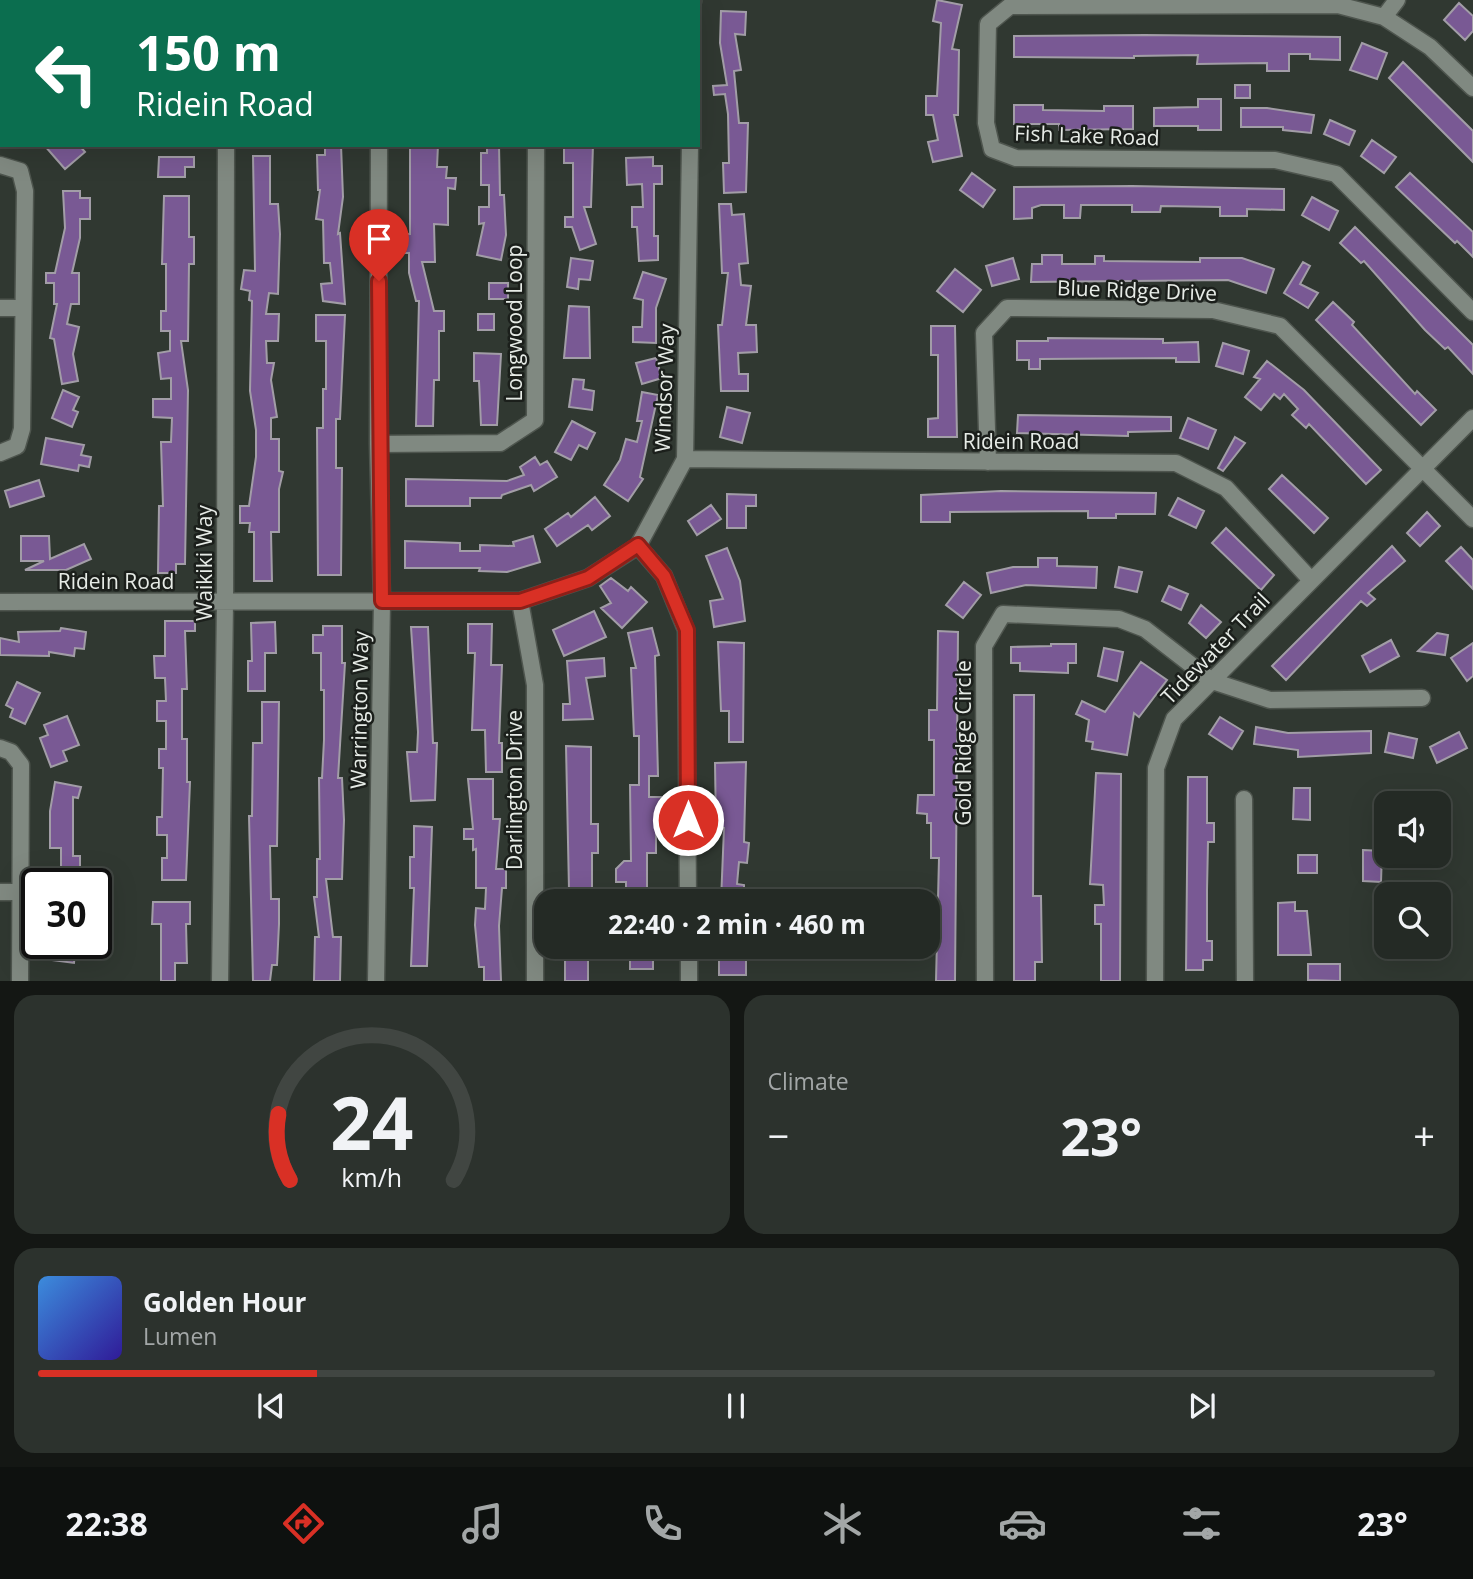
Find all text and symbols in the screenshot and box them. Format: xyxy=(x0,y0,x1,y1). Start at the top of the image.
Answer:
text: 150 m xyxy=(136,19,281,85)
icon: left xyxy=(21,28,112,119)
text: Ridein Road xyxy=(136,82,314,125)
street label: Fish Lake Road xyxy=(1014,118,1160,152)
pin xyxy=(349,209,409,281)
icon: arrive xyxy=(360,220,398,258)
street label: Longwood Loop xyxy=(500,245,528,401)
street label: Blue Ridge Drive xyxy=(1056,273,1218,307)
street label: Windsor Way xyxy=(648,323,680,453)
street label: Ridein Road xyxy=(963,427,1079,455)
street label: Waikiki Way xyxy=(190,504,218,621)
street label: Ridein Road xyxy=(58,567,174,595)
street label: Tidewater Trail xyxy=(1155,586,1275,710)
street label: Warrington Way xyxy=(344,630,374,789)
street label: Gold Ridge Circle xyxy=(949,660,977,826)
street label: Darlington Drive xyxy=(500,710,528,870)
position arrow xyxy=(651,783,725,857)
map controls xyxy=(1374,791,1451,959)
button: sound xyxy=(1374,791,1451,868)
speed limit sign: 30 xyxy=(21,868,112,959)
button: search xyxy=(1374,882,1451,959)
text: 22:40 · 2 min · 460 m xyxy=(608,906,866,942)
text: Climate xyxy=(768,1065,849,1097)
text: 24 xyxy=(330,1073,413,1172)
text: 23° xyxy=(1060,1100,1142,1171)
text: − xyxy=(768,1109,789,1161)
text: + xyxy=(1413,1109,1435,1161)
text: km/h xyxy=(341,1160,402,1194)
text: Golden Hour xyxy=(143,1284,306,1320)
text: Lumen xyxy=(143,1320,217,1352)
icon: previous xyxy=(252,1387,290,1425)
icon: pause xyxy=(717,1387,755,1425)
icon: next xyxy=(1183,1387,1221,1425)
icon: directions xyxy=(279,1499,328,1548)
icon: music xyxy=(458,1499,507,1548)
icon: phone xyxy=(638,1499,687,1548)
icon: climate xyxy=(818,1499,867,1548)
icon: car xyxy=(998,1499,1047,1548)
icon: filters xyxy=(1177,1499,1226,1548)
text: 22:38 xyxy=(65,1502,148,1545)
text: 23° xyxy=(1357,1502,1408,1545)

